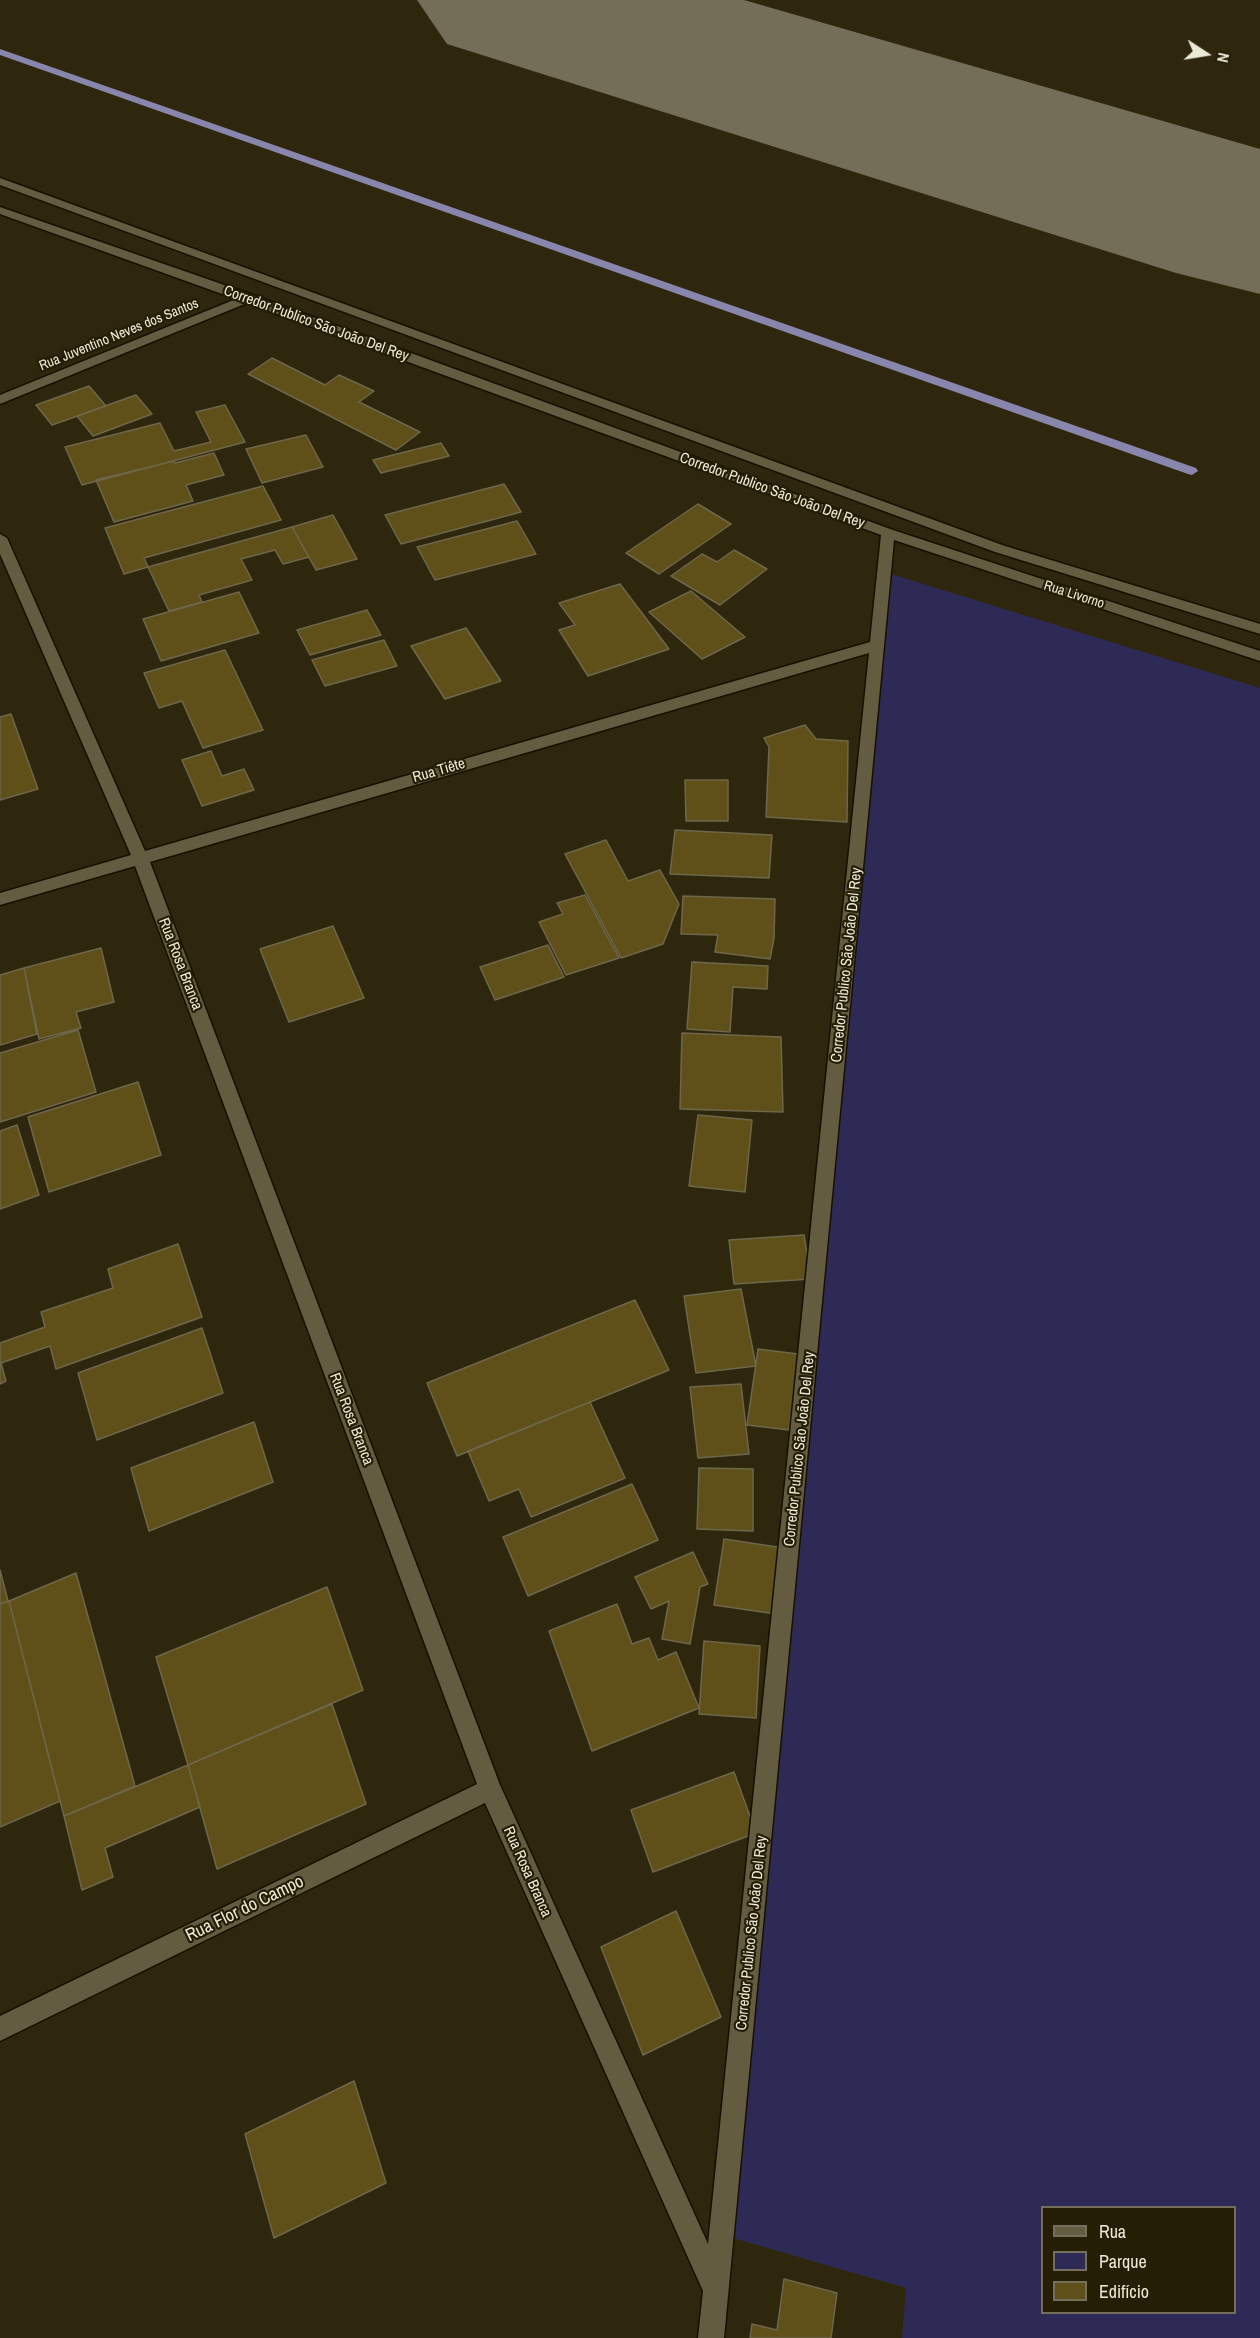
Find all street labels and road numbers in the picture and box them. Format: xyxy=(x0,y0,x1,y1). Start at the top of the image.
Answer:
street label: Corredor Publico São João Del Rey xyxy=(221,282,411,366)
street label: Rua Juventino Neves dos Santos xyxy=(37,295,201,375)
street label: Corredor Publico São João Del Rey xyxy=(677,449,867,533)
street label: Rua Livorno xyxy=(1042,577,1106,613)
street label: Rua Tiête xyxy=(411,755,467,787)
street label: Corredor Publico São João Del Rey xyxy=(828,867,866,1063)
street label: Rua Rosa Branca xyxy=(154,915,206,1013)
street label: Corredor Publico São João Del Rey xyxy=(781,1351,819,1547)
street label: Rua Rosa Branca xyxy=(325,1370,377,1468)
street label: Rua Rosa Branca xyxy=(499,1824,555,1920)
street label: Corredor Publico São João Del Rey xyxy=(733,1835,771,2031)
street label: Rua Flor do Campo xyxy=(182,1871,308,1947)

